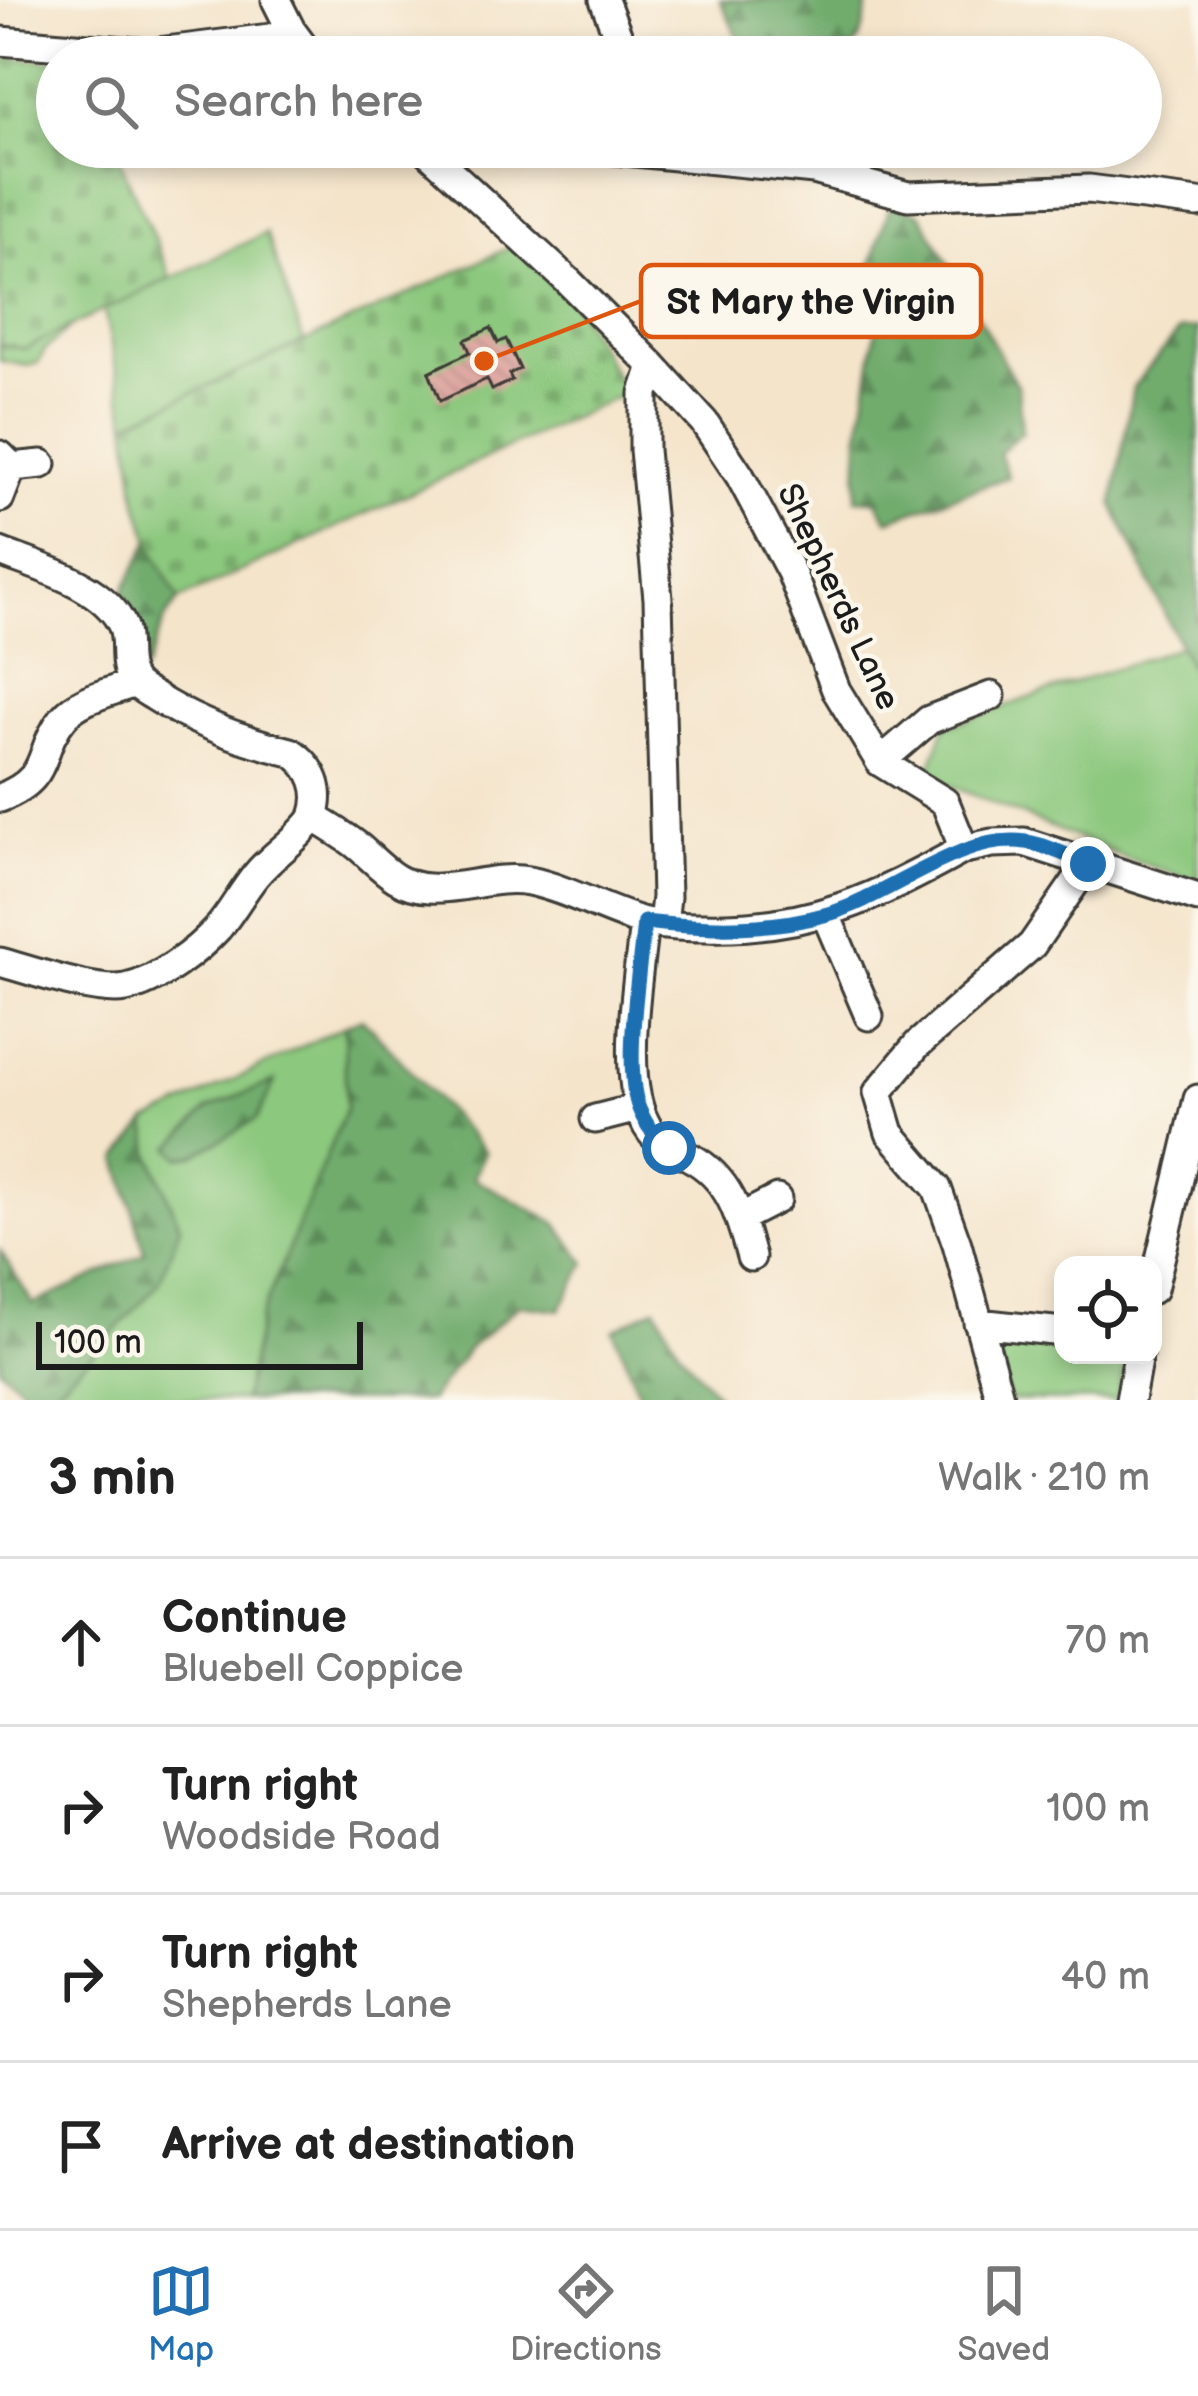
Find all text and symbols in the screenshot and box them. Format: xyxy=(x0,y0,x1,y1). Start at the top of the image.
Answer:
search box xyxy=(36,36,1162,168)
icon: search xyxy=(78,69,144,135)
text: Search here xyxy=(174,75,423,130)
callout: St Mary the Virgin xyxy=(641,265,981,337)
text: St Mary the Virgin xyxy=(666,282,956,325)
street label: Shepherds Lane xyxy=(768,478,908,716)
route end xyxy=(1061,837,1115,891)
route start xyxy=(642,1121,696,1175)
map controls xyxy=(1054,1256,1162,1364)
button: locate xyxy=(1054,1256,1162,1364)
scale bar xyxy=(36,1316,363,1369)
text: 100 m xyxy=(54,1323,142,1363)
text: 3 min xyxy=(48,1448,176,1509)
text: Walk · 210 m xyxy=(938,1455,1150,1502)
text: Continue xyxy=(162,1591,347,1646)
icon: ahead xyxy=(48,1609,114,1675)
text: 70 m xyxy=(1065,1618,1150,1665)
text: Bluebell Coppice xyxy=(162,1646,463,1693)
text: Turn right xyxy=(162,1759,358,1814)
icon: right xyxy=(48,1777,114,1843)
text: 100 m xyxy=(1046,1786,1150,1833)
text: Woodside Road xyxy=(162,1814,441,1861)
text: Turn right xyxy=(162,1927,358,1982)
icon: right xyxy=(48,1945,114,2011)
text: 40 m xyxy=(1060,1954,1150,2001)
text: Shepherds Lane xyxy=(162,1982,452,2029)
icon: arrive xyxy=(48,2113,114,2179)
text: Arrive at destination xyxy=(162,2118,575,2173)
tab: Map xyxy=(148,2258,214,2370)
tab: Directions xyxy=(510,2258,662,2370)
tab: Saved xyxy=(957,2258,1050,2370)

